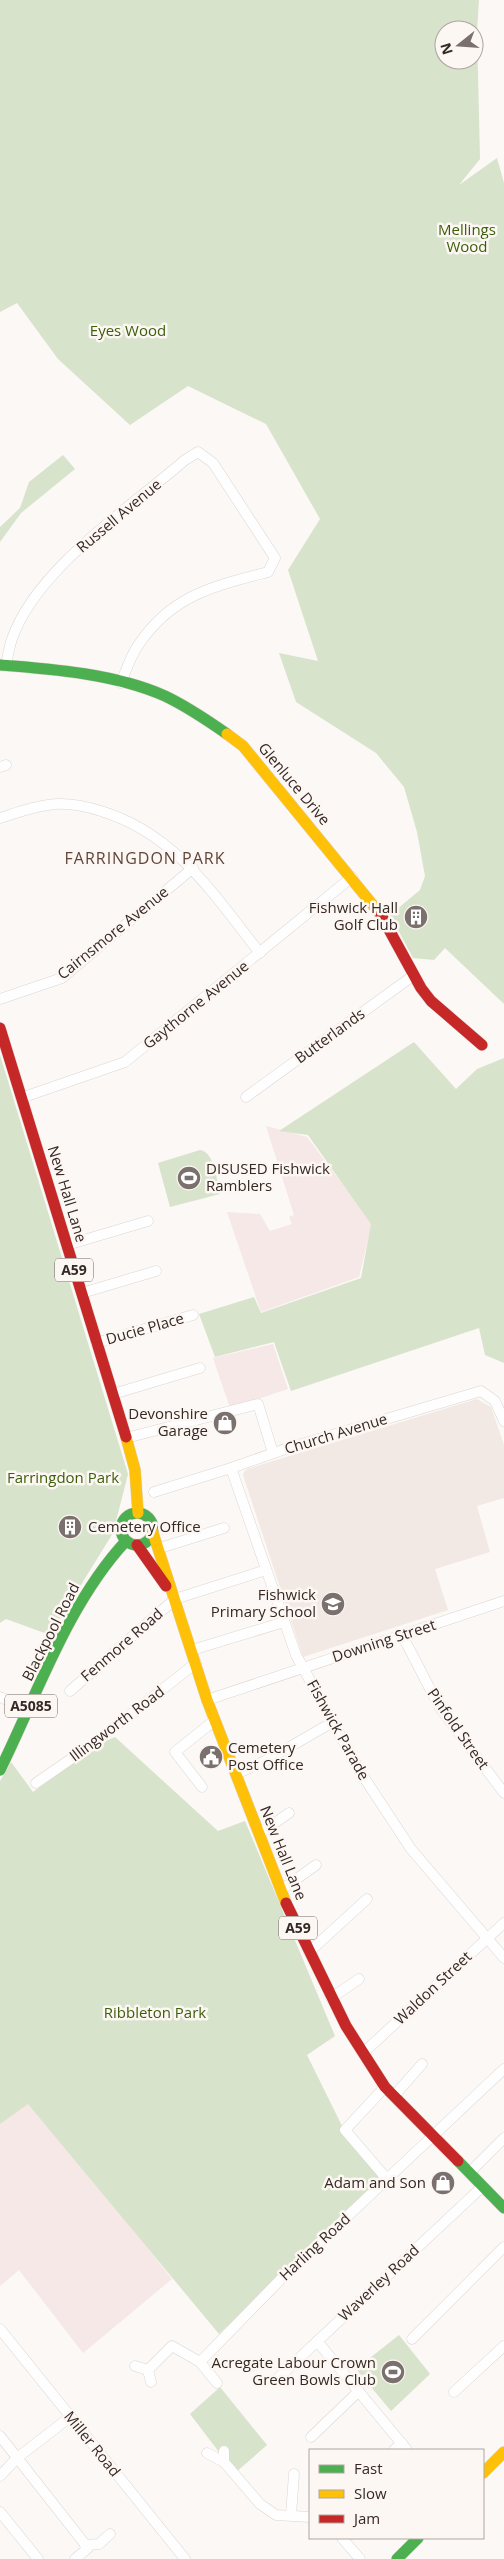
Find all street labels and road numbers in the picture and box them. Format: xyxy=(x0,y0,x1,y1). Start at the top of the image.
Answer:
street label: Russell Avenue xyxy=(72,474,165,557)
street label: Glenluce Drive xyxy=(254,738,335,829)
street label: Cairnsmore Avenue xyxy=(53,881,172,983)
street label: Gaythorne Avenue xyxy=(138,955,252,1053)
street label: Butterlands xyxy=(290,1003,368,1067)
street label: New Hall Lane xyxy=(44,1143,92,1244)
road number: A59 xyxy=(55,1258,93,1282)
street label: Ducie Place xyxy=(103,1307,186,1349)
street label: Church Avenue xyxy=(282,1408,390,1458)
street label: Blackpool Road xyxy=(17,1579,83,1684)
street label: Fenmore Road xyxy=(76,1603,167,1685)
street label: Downing Street xyxy=(329,1614,438,1666)
street label: Fishwick Parade xyxy=(303,1676,375,1783)
street label: Illingworth Road xyxy=(65,1681,168,1765)
street label: Pinfold Street xyxy=(423,1684,494,1773)
road number: A5085 xyxy=(5,1694,57,1718)
street label: New Hall Lane xyxy=(256,1803,312,1903)
road number: A59 xyxy=(279,1916,317,1940)
street label: Waldon Street xyxy=(389,1946,475,2028)
street label: Harling Road xyxy=(275,2208,354,2284)
street label: Waverley Road xyxy=(334,2240,423,2325)
street label: Miller Road xyxy=(60,2406,125,2480)

